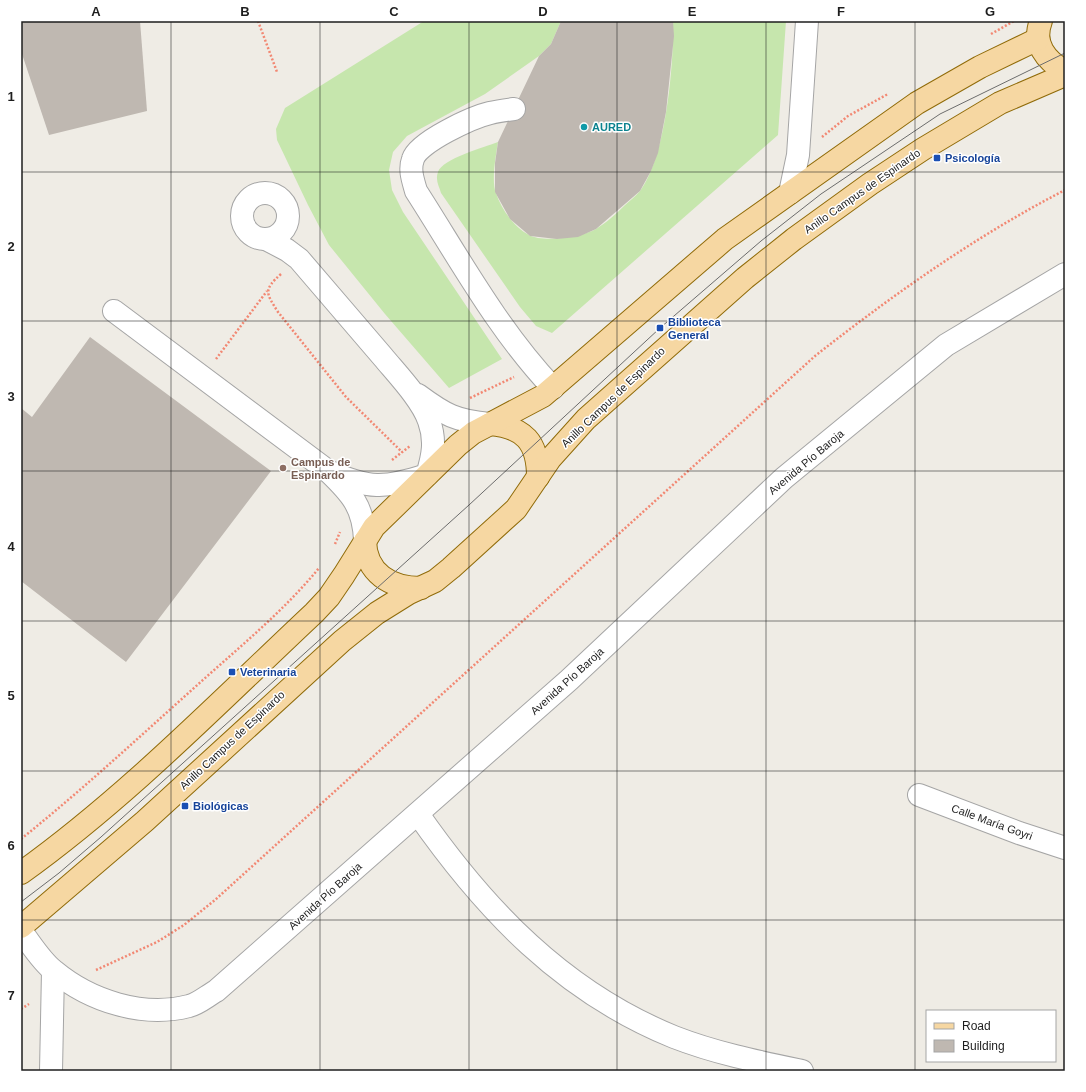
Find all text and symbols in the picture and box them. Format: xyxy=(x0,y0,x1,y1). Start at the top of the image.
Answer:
text: A xyxy=(91,4,101,19)
text: B xyxy=(240,4,250,19)
text: C xyxy=(389,4,399,19)
text: D xyxy=(538,4,548,19)
text: E xyxy=(688,4,697,19)
text: F xyxy=(837,4,845,19)
text: G xyxy=(985,4,995,19)
text: 1 xyxy=(7,89,15,104)
place label: AURED xyxy=(592,121,631,133)
marker: AURED xyxy=(579,122,589,132)
street label: Anillo Campus de Espinardo xyxy=(802,146,922,236)
place label: Psicología xyxy=(945,152,1001,164)
marker: Psicología xyxy=(932,153,942,163)
text: 2 xyxy=(7,239,15,254)
place label: Biblioteca General xyxy=(668,316,721,341)
marker: Biblioteca General xyxy=(655,323,665,333)
street label: Anillo Campus de Espinardo xyxy=(559,344,667,450)
text: 3 xyxy=(7,389,15,404)
street label: Avenida Pío Baroja xyxy=(766,427,847,497)
place label: Campus de Espinardo xyxy=(291,456,350,481)
marker: Campus de Espinardo xyxy=(278,463,288,473)
text: 4 xyxy=(7,539,15,554)
street label: Avenida Pío Baroja xyxy=(528,645,607,717)
place label: Veterinaria xyxy=(240,666,297,678)
marker: Veterinaria xyxy=(227,667,237,677)
text: 5 xyxy=(7,688,15,703)
street label: Anillo Campus de Espinardo xyxy=(177,688,287,792)
place label: Biológicas xyxy=(193,800,249,812)
marker: Biológicas xyxy=(180,801,190,811)
street label: Calle María Goyri xyxy=(950,802,1034,842)
text: 6 xyxy=(7,838,15,853)
street label: Avenida Pío Baroja xyxy=(286,860,365,932)
text: 7 xyxy=(7,988,15,1003)
legend xyxy=(926,1010,1056,1062)
text: Road xyxy=(962,1019,991,1033)
text: Building xyxy=(962,1039,1005,1053)

